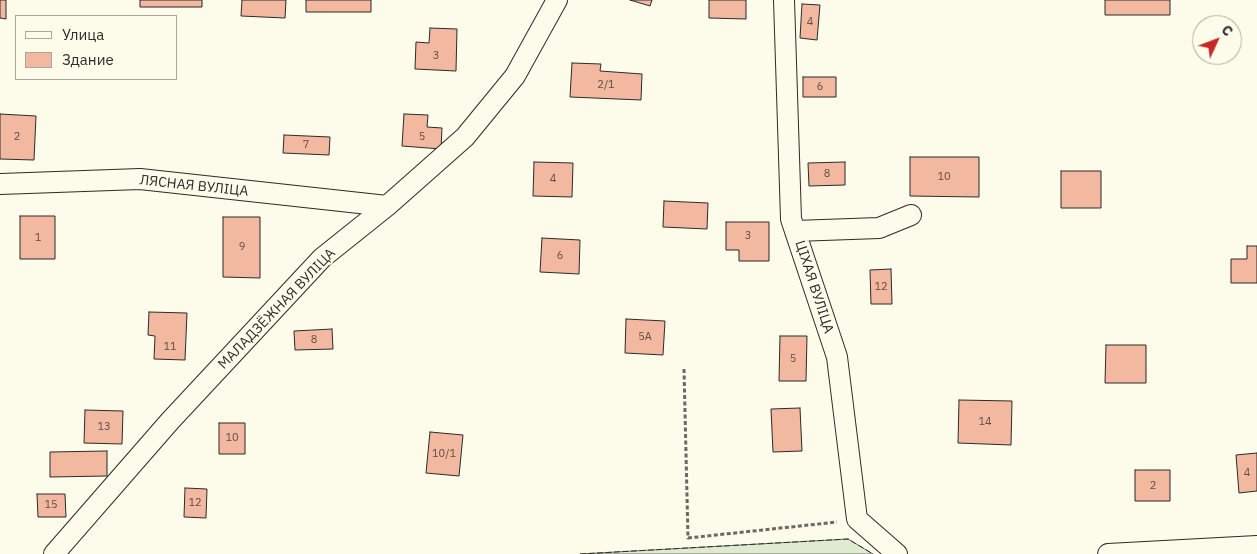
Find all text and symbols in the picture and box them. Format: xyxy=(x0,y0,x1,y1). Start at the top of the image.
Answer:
legend xyxy=(15,15,178,80)
house number: 4 xyxy=(807,15,813,29)
north arrow xyxy=(1192,15,1242,65)
text: С xyxy=(1218,21,1237,40)
text: Улица xyxy=(62,25,104,44)
house number: 3 xyxy=(433,49,439,63)
text: Здание xyxy=(62,50,114,69)
house number: 2/1 xyxy=(597,78,615,92)
house number: 6 xyxy=(817,80,823,94)
house number: 2 xyxy=(14,130,20,144)
house number: 5 xyxy=(419,130,425,144)
house number: 7 xyxy=(303,138,309,152)
house number: 8 xyxy=(824,167,830,181)
house number: 10 xyxy=(937,170,951,184)
street label: ЛЯСНАЯ ВУЛІЦА xyxy=(139,172,249,200)
house number: 4 xyxy=(550,172,556,186)
house number: 3 xyxy=(745,229,751,243)
house number: 1 xyxy=(35,231,41,245)
street label: ЦІХАЯ ВУЛІЦА xyxy=(791,238,837,336)
house number: 9 xyxy=(239,240,245,254)
street label: МАЛАДЗЁЖНАЯ ВУЛІЦА xyxy=(215,245,339,373)
house number: 6 xyxy=(557,249,563,263)
house number: 12 xyxy=(874,280,888,294)
house number: 5А xyxy=(638,330,652,344)
house number: 8 xyxy=(311,333,317,347)
house number: 11 xyxy=(163,340,177,354)
house number: 5 xyxy=(790,352,796,366)
house number: 14 xyxy=(978,415,992,429)
house number: 13 xyxy=(97,420,111,434)
house number: 10 xyxy=(225,431,239,445)
house number: 10/1 xyxy=(432,447,456,461)
house number: 4 xyxy=(1244,466,1250,480)
house number: 2 xyxy=(1150,479,1156,493)
house number: 12 xyxy=(188,496,202,510)
house number: 15 xyxy=(44,498,58,512)

